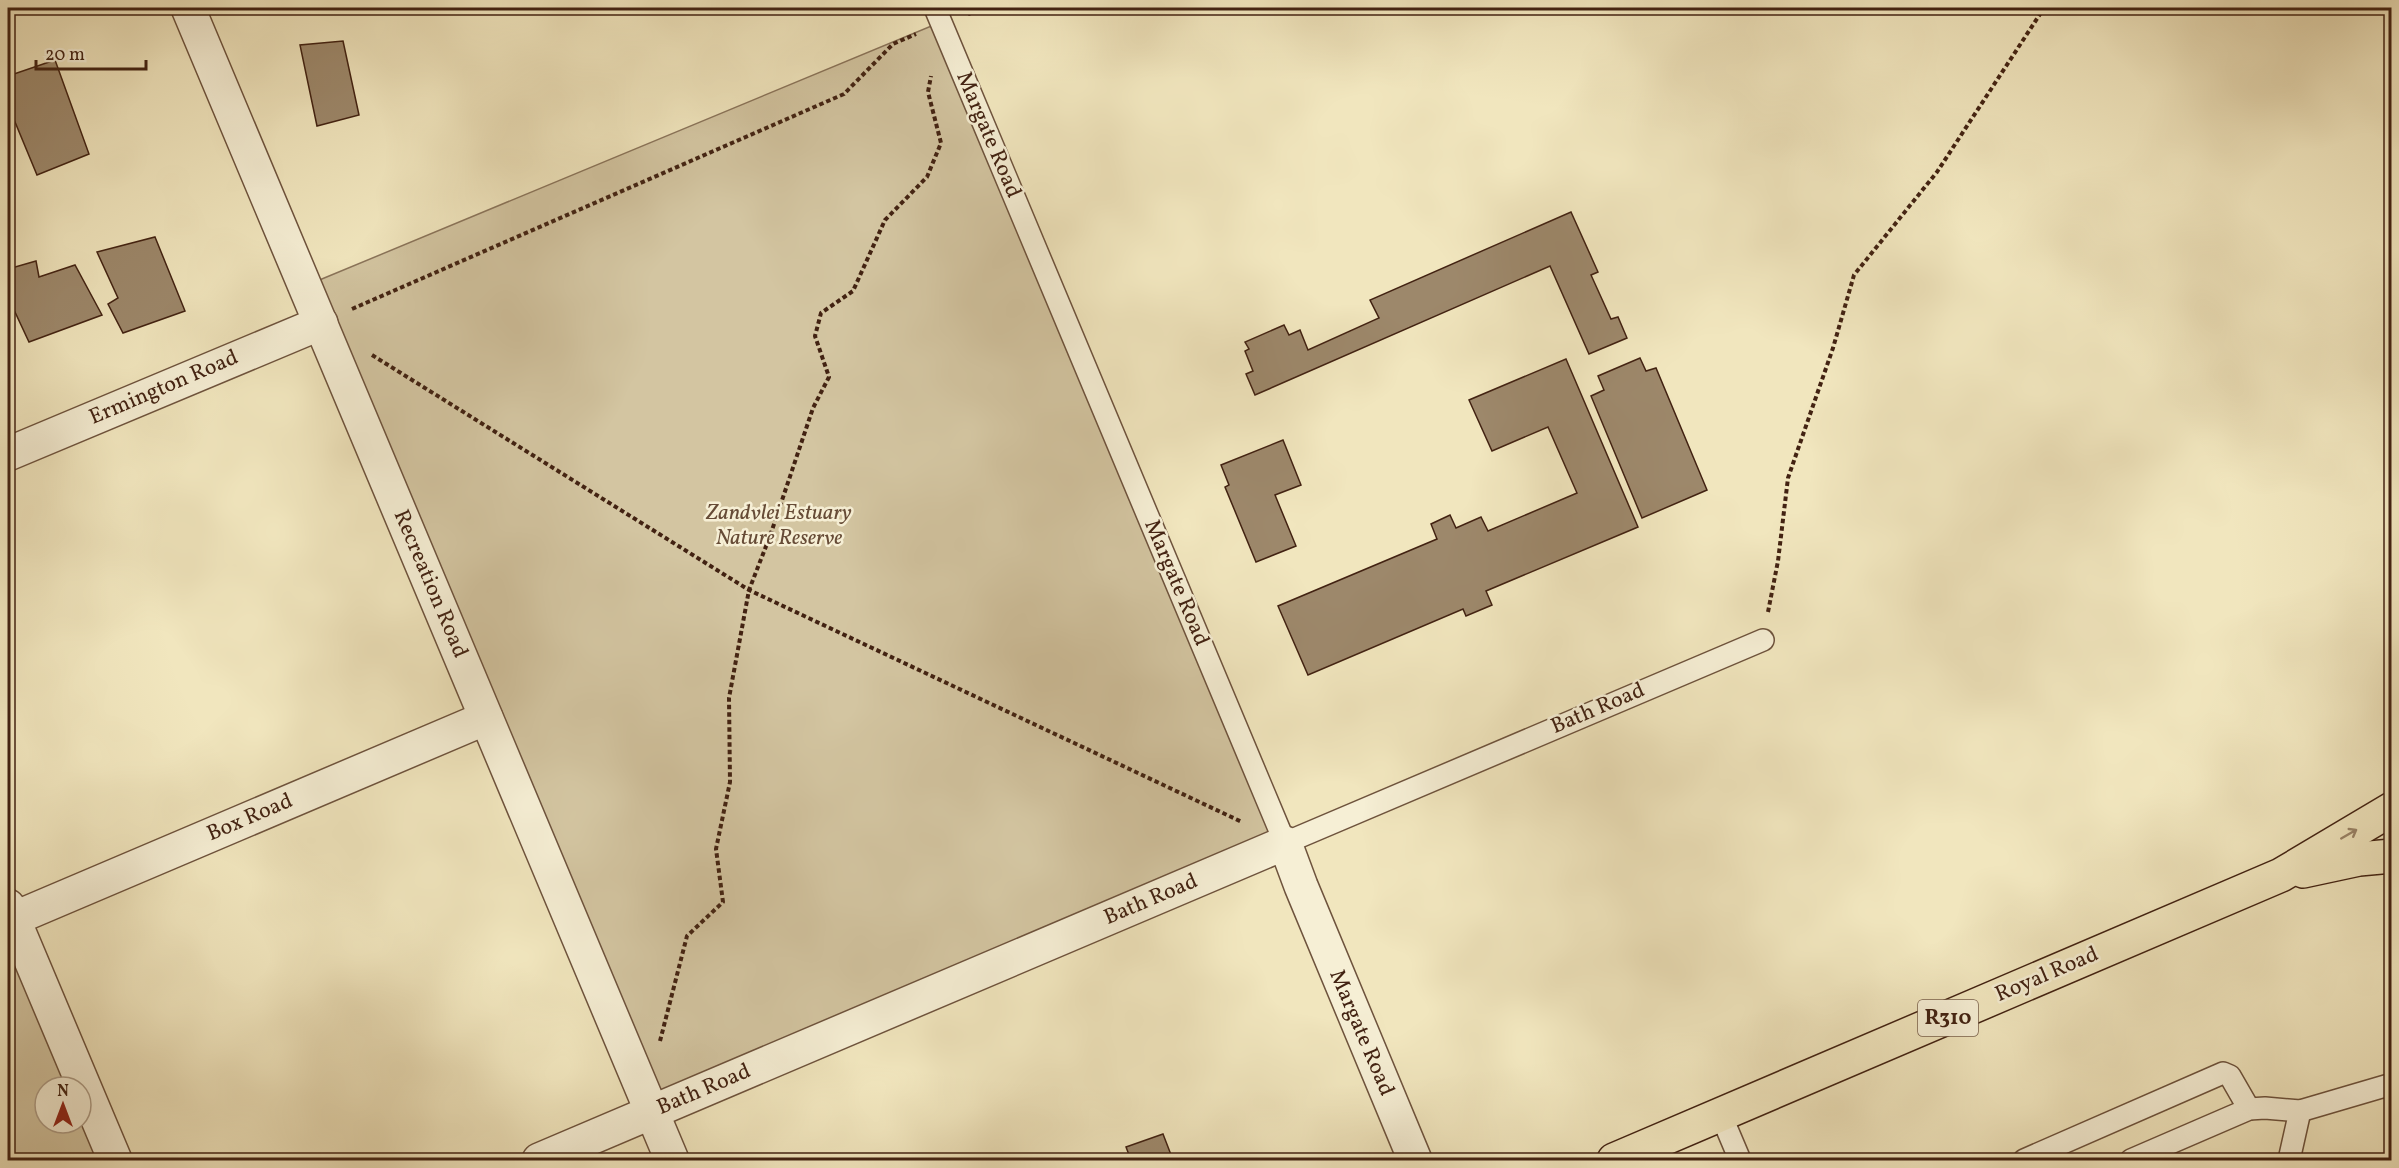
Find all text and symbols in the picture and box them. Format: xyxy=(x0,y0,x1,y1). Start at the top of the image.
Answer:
scale bar xyxy=(36,33,146,71)
text: 20 m xyxy=(45,43,85,68)
street label: Margate Road xyxy=(947,67,1029,203)
street label: Ermington Road xyxy=(85,343,243,433)
park label: Zandvlei Estuary Nature Reserve xyxy=(705,498,852,554)
street label: Recreation Road xyxy=(385,505,475,663)
street label: Margate Road xyxy=(1135,515,1217,651)
street label: Bath Road xyxy=(1546,675,1650,743)
street label: Box Road xyxy=(202,786,298,850)
one-way arrow xyxy=(2340,828,2357,840)
street label: Bath Road xyxy=(1099,866,1203,934)
street label: Royal Road xyxy=(1990,939,2104,1011)
street label: Margate Road xyxy=(1320,965,1402,1101)
road number: R310 xyxy=(1918,1000,1978,1036)
street label: Bath Road xyxy=(652,1056,756,1124)
north arrow xyxy=(33,1075,93,1135)
text: N xyxy=(57,1081,69,1103)

